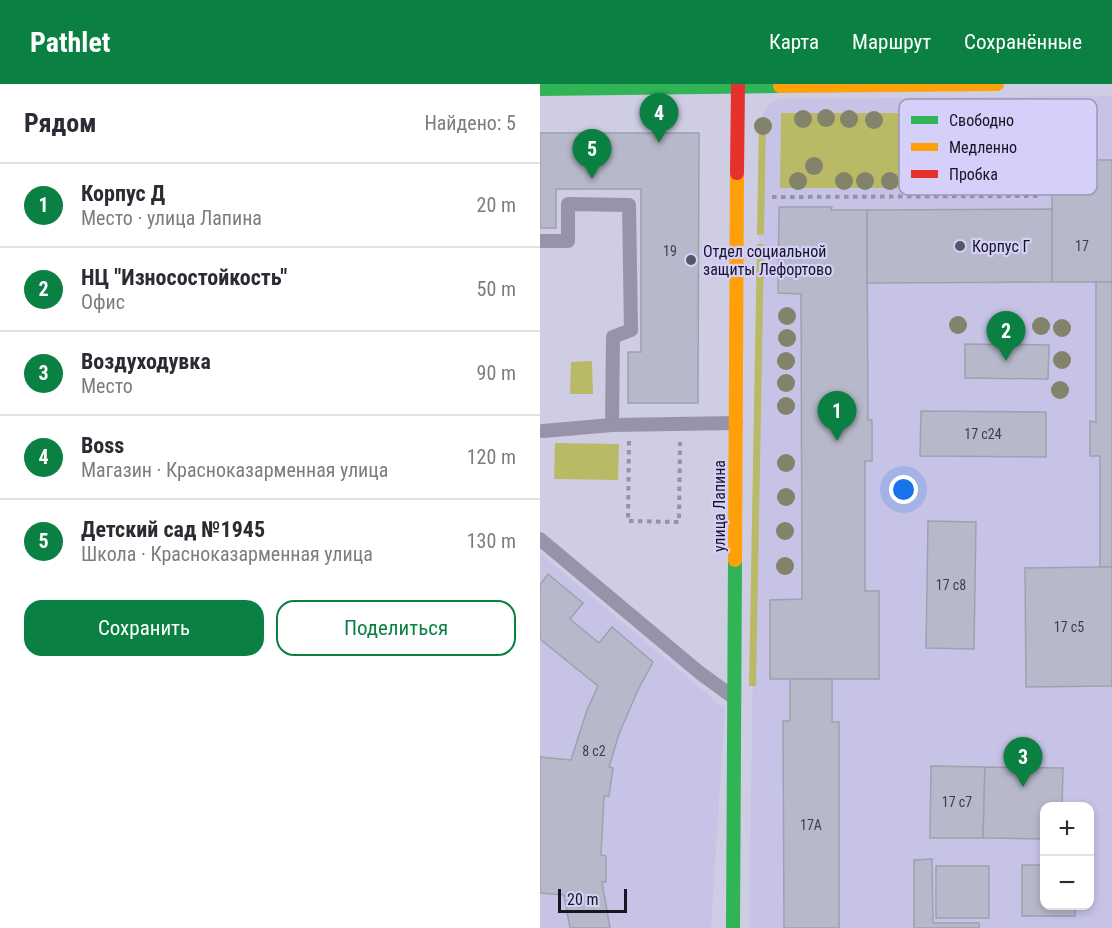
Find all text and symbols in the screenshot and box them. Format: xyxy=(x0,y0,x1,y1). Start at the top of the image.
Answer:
text: Pathlet xyxy=(30,26,110,59)
text: Карта xyxy=(769,30,819,54)
text: Маршрут xyxy=(852,30,931,54)
text: Сохранённые xyxy=(964,30,1082,54)
pin: 4 xyxy=(640,94,678,143)
legend xyxy=(899,99,1097,195)
text: Рядом xyxy=(24,108,96,138)
text: Найдено: 5 xyxy=(424,111,516,135)
text: Свободно xyxy=(949,111,1014,130)
pin: 5 xyxy=(572,130,612,179)
text: Медленно xyxy=(949,138,1017,157)
text: Пробка xyxy=(949,165,998,184)
text: Корпус Д xyxy=(81,181,165,206)
text: 1 xyxy=(38,193,49,217)
text: 20 m xyxy=(477,193,516,217)
text: Место · улица Лапина xyxy=(81,206,262,230)
place label: Корпус Г xyxy=(972,237,1030,256)
house number: 17 xyxy=(1075,238,1089,254)
marker: Корпус Г xyxy=(953,239,967,253)
place label: Отдел социальной защиты Лефортово xyxy=(703,242,832,279)
house number: 19 xyxy=(663,243,677,259)
marker: Отдел социальной защиты Лефортово xyxy=(684,253,698,267)
text: НЦ "Износостойкость" xyxy=(81,265,287,290)
text: 2 xyxy=(38,277,49,301)
text: 50 m xyxy=(477,277,516,301)
text: Офис xyxy=(81,290,125,314)
pin: 2 xyxy=(986,312,1026,361)
text: Воздуходувка xyxy=(81,349,211,374)
text: 3 xyxy=(38,361,49,385)
text: 90 m xyxy=(477,361,516,385)
text: Место xyxy=(81,374,133,398)
pin: 1 xyxy=(818,392,856,441)
house number: 17 с24 xyxy=(964,426,1002,442)
text: Boss xyxy=(81,433,124,458)
text: 4 xyxy=(38,445,49,469)
text: 120 m xyxy=(467,445,516,469)
text: Магазин · Красноказарменная улица xyxy=(81,458,388,482)
street label: улица Лапина xyxy=(710,460,729,552)
your location xyxy=(889,475,918,504)
text: Детский сад №1945 xyxy=(81,517,265,542)
text: 5 xyxy=(38,529,49,553)
text: 130 m xyxy=(467,529,516,553)
text: Школа · Красноказарменная улица xyxy=(81,542,373,566)
house number: 17 с8 xyxy=(936,577,966,593)
button: Сохранить xyxy=(24,600,264,656)
button: Поделиться xyxy=(276,600,516,656)
house number: 17 с5 xyxy=(1054,619,1084,635)
pin: 3 xyxy=(1004,738,1042,787)
house number: 8 с2 xyxy=(582,743,606,759)
house number: 17 с7 xyxy=(942,794,972,810)
map controls xyxy=(1040,802,1094,910)
button: + xyxy=(1040,802,1094,856)
house number: 17А xyxy=(800,817,822,833)
button: − xyxy=(1040,856,1094,910)
scale bar xyxy=(558,886,627,914)
text: 20 m xyxy=(567,890,599,909)

